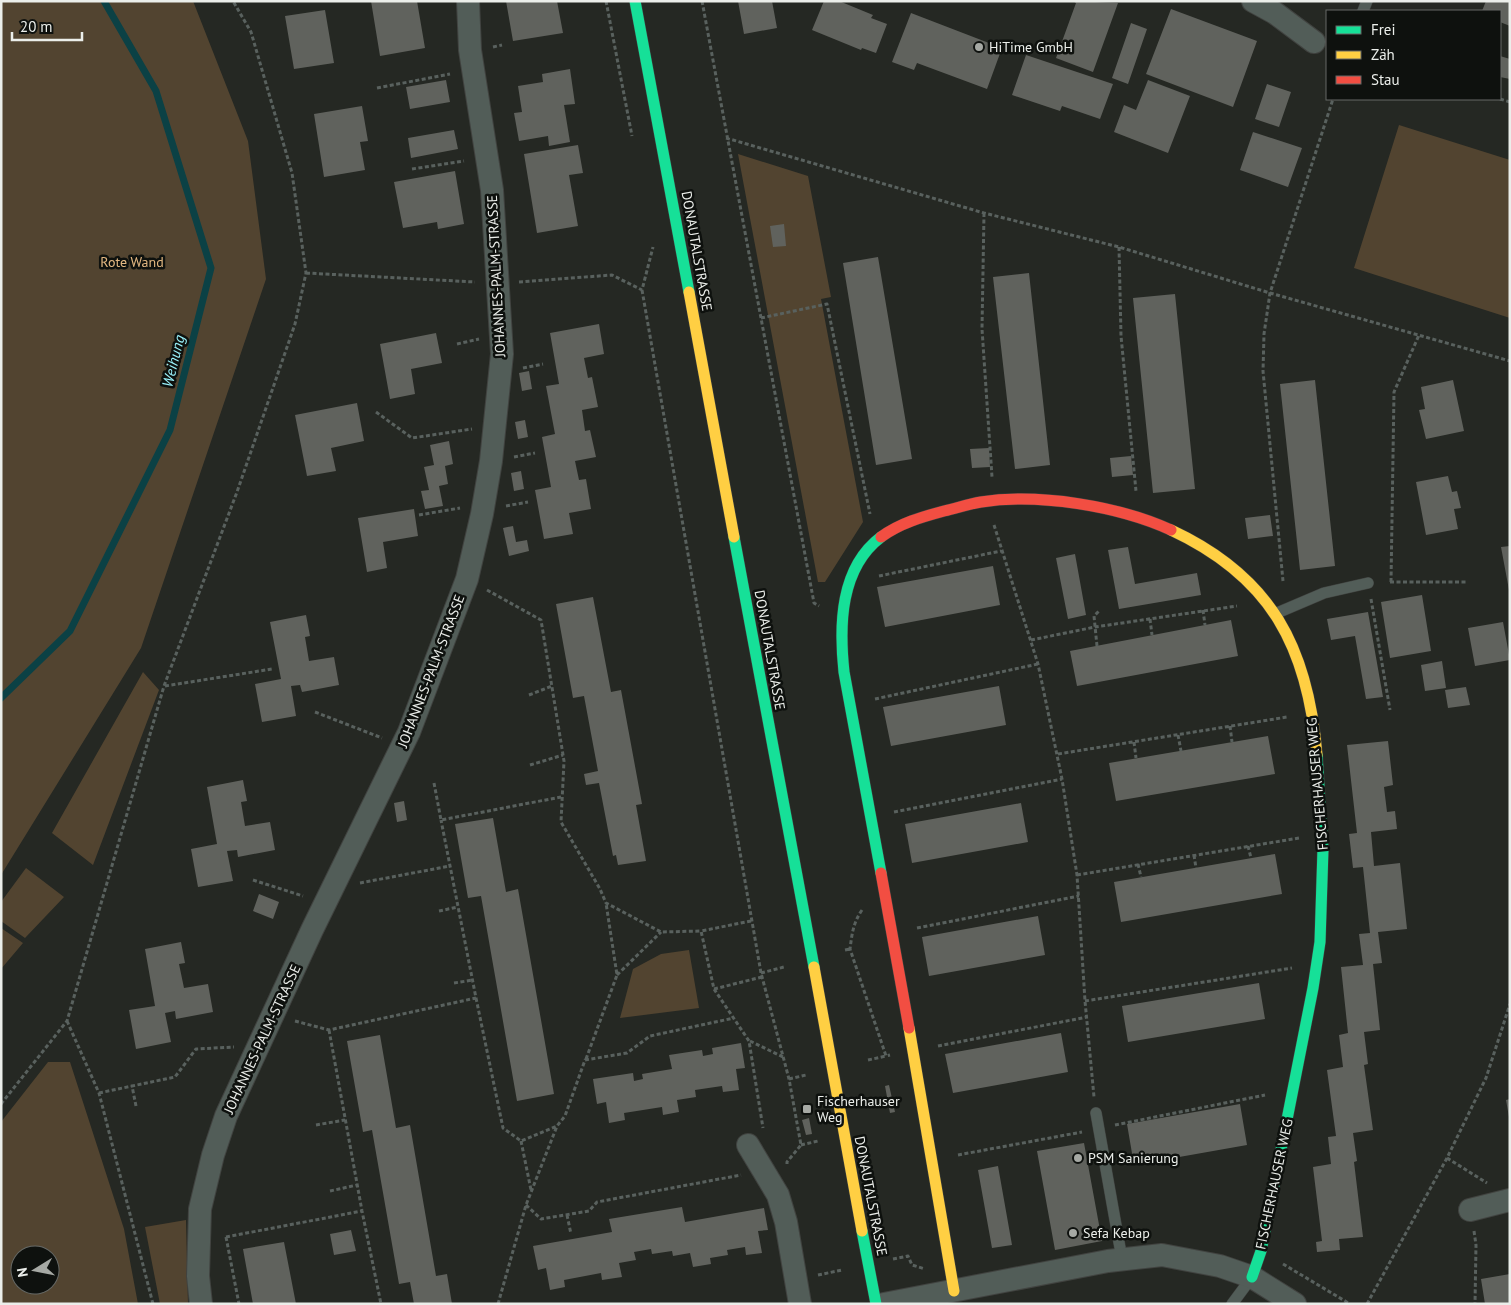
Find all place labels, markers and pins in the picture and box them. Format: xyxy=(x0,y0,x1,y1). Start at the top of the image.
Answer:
place label: HiTime GmbH xyxy=(989,38,1073,56)
marker: HiTime GmbH xyxy=(973,41,985,53)
place label: Fischerhauser Weg xyxy=(817,1092,900,1126)
marker: Fischerhauser Weg xyxy=(801,1103,813,1115)
place label: PSM Sanierung xyxy=(1088,1149,1178,1167)
marker: PSM Sanierung xyxy=(1072,1152,1084,1164)
place label: Sefa Kebap xyxy=(1083,1224,1150,1242)
marker: Sefa Kebap xyxy=(1067,1227,1079,1239)

